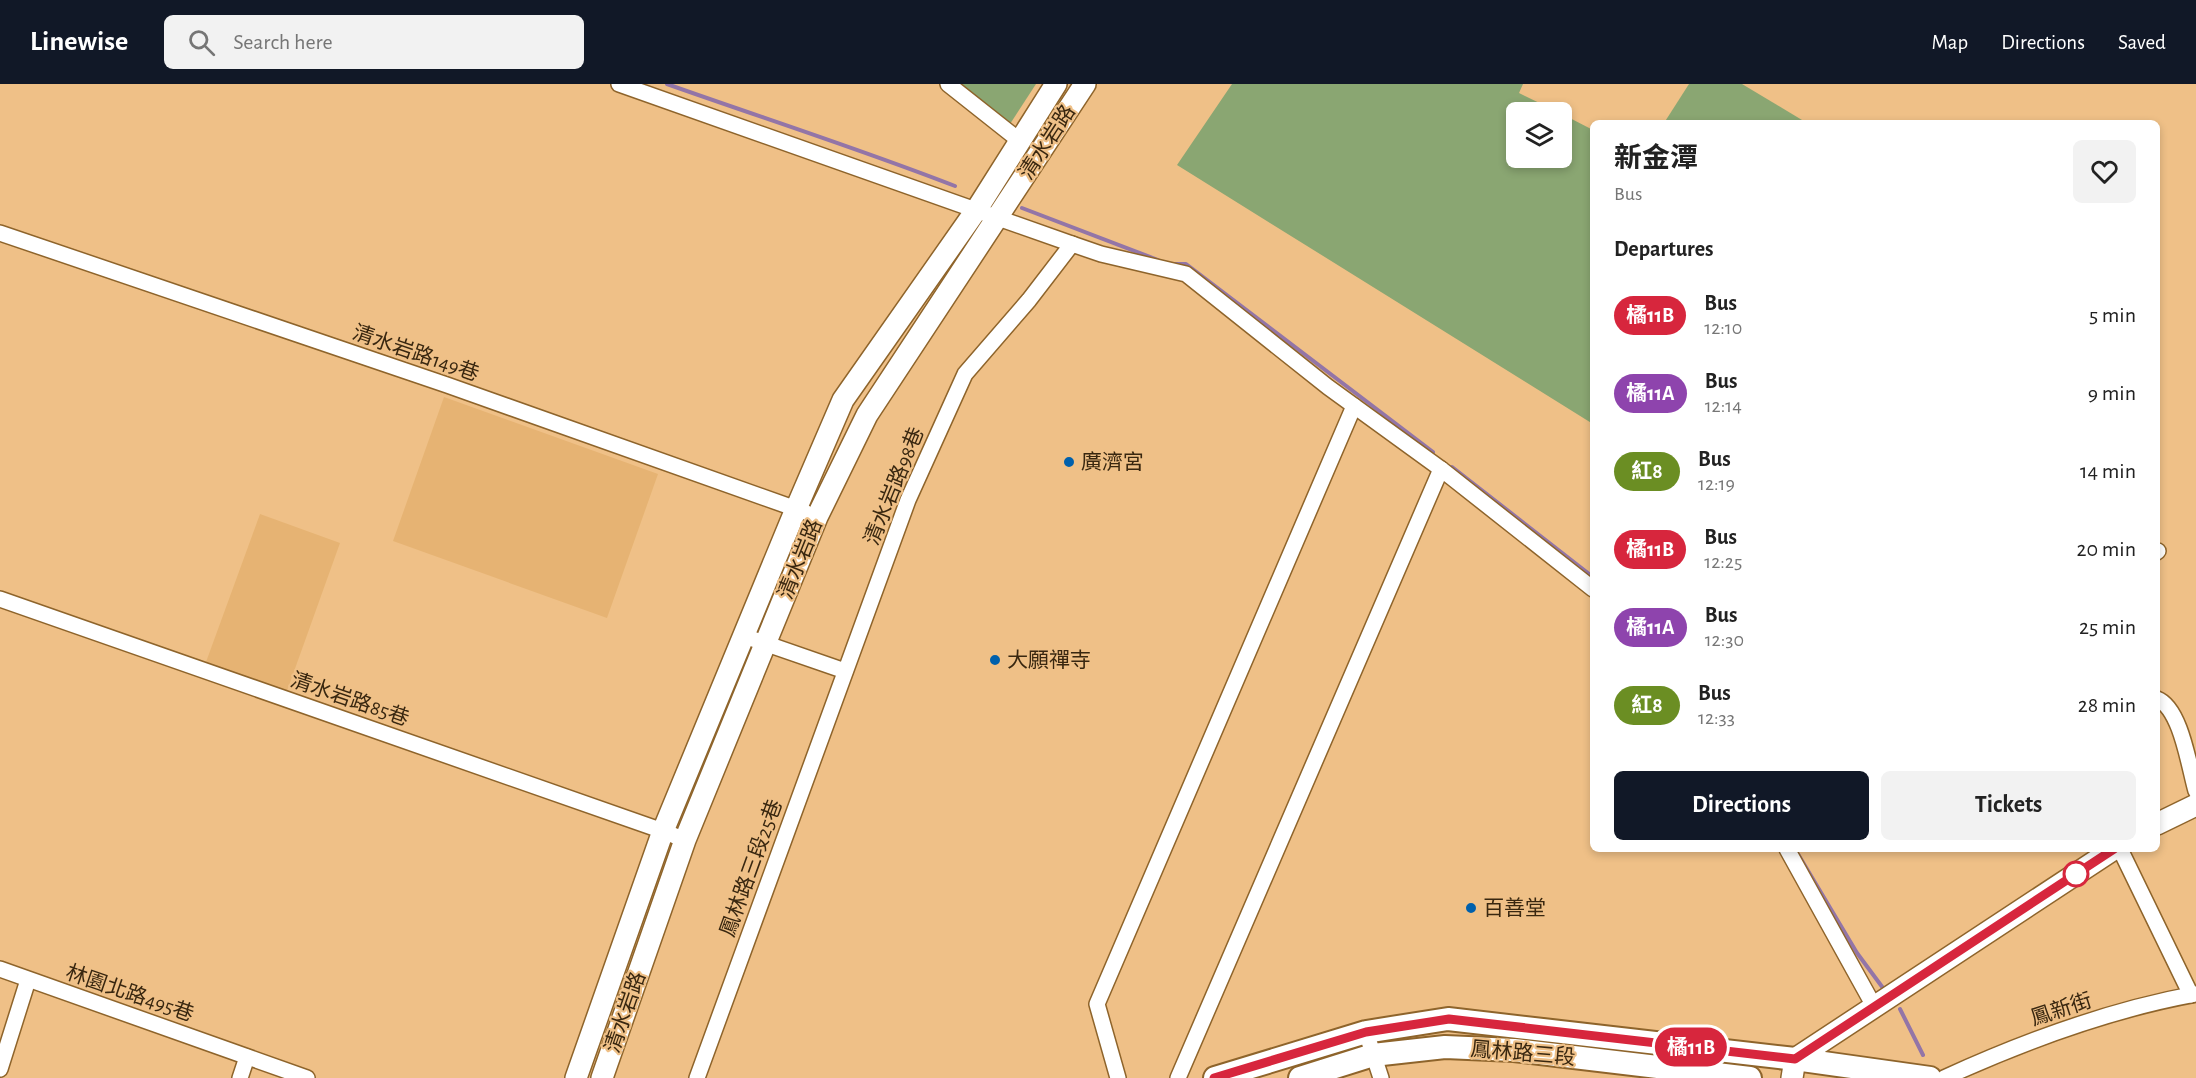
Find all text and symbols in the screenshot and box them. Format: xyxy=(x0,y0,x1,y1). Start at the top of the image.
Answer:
search box xyxy=(164,15,584,69)
icon: search xyxy=(185,26,218,59)
text: Linewise xyxy=(30,28,128,56)
text: Search here xyxy=(233,31,333,53)
text: Map xyxy=(1932,32,1968,53)
text: Directions xyxy=(2001,32,2085,53)
text: Saved xyxy=(2118,32,2166,53)
street label: 清水岩路 xyxy=(1015,101,1079,183)
map controls xyxy=(1506,102,1572,168)
button: layers xyxy=(1506,102,1572,168)
button: heart xyxy=(2073,140,2136,203)
text: 新金潭 xyxy=(1614,145,1698,173)
text: Bus xyxy=(1614,184,1642,204)
text: Departures xyxy=(1614,238,1714,260)
text: Bus xyxy=(1704,292,1737,314)
text: 5 min xyxy=(2089,304,2136,326)
text: 橘11B xyxy=(1626,305,1674,326)
text: 12:10 xyxy=(1704,318,1742,338)
street label: 清水岩路149巷 xyxy=(350,321,482,385)
text: Bus xyxy=(1705,370,1737,392)
text: 9 min xyxy=(2088,382,2136,404)
text: 橘11A xyxy=(1626,383,1675,404)
text: 12:14 xyxy=(1705,396,1742,416)
street label: 清水岩路98巷 xyxy=(860,424,928,548)
text: Bus xyxy=(1698,448,1731,470)
place label: 廣濟宮 xyxy=(1081,451,1144,473)
marker: 廣濟宮 xyxy=(1062,455,1076,469)
text: 14 min xyxy=(2080,460,2136,482)
text: 紅8 xyxy=(1631,461,1663,482)
text: 12:19 xyxy=(1698,474,1735,494)
street label: 清水岩路 xyxy=(774,516,826,602)
text: Bus xyxy=(1704,526,1737,548)
text: 20 min xyxy=(2076,538,2136,560)
text: 橘11B xyxy=(1626,539,1674,560)
text: 12:25 xyxy=(1704,552,1742,572)
text: Bus xyxy=(1705,604,1737,626)
text: 25 min xyxy=(2079,616,2136,638)
text: 橘11A xyxy=(1626,617,1675,638)
text: 12:30 xyxy=(1705,630,1744,650)
place label: 大願禪寺 xyxy=(1007,649,1091,671)
marker: 大願禪寺 xyxy=(988,653,1002,667)
street label: 清水岩路85巷 xyxy=(288,668,412,730)
text: Bus xyxy=(1698,682,1731,704)
text: 28 min xyxy=(2078,694,2136,716)
text: 紅8 xyxy=(1631,695,1663,716)
text: 12:33 xyxy=(1698,708,1735,728)
button: Directions xyxy=(1614,771,1869,840)
button: Tickets xyxy=(1881,771,2136,840)
street label: 鳳林路三段25巷 xyxy=(716,796,786,940)
unlabelled marker xyxy=(2063,861,2089,887)
place label: 百善堂 xyxy=(1483,897,1546,919)
marker: 百善堂 xyxy=(1464,901,1478,915)
street label: 林園北路495巷 xyxy=(63,961,197,1025)
street label: 清水岩路 xyxy=(601,969,649,1055)
street label: 鳳新街 xyxy=(2028,989,2094,1029)
line badge: 橘11B xyxy=(1649,1028,1733,1066)
street label: 鳳林路三段 xyxy=(1470,1037,1576,1069)
text: 橘11B xyxy=(1667,1037,1715,1058)

